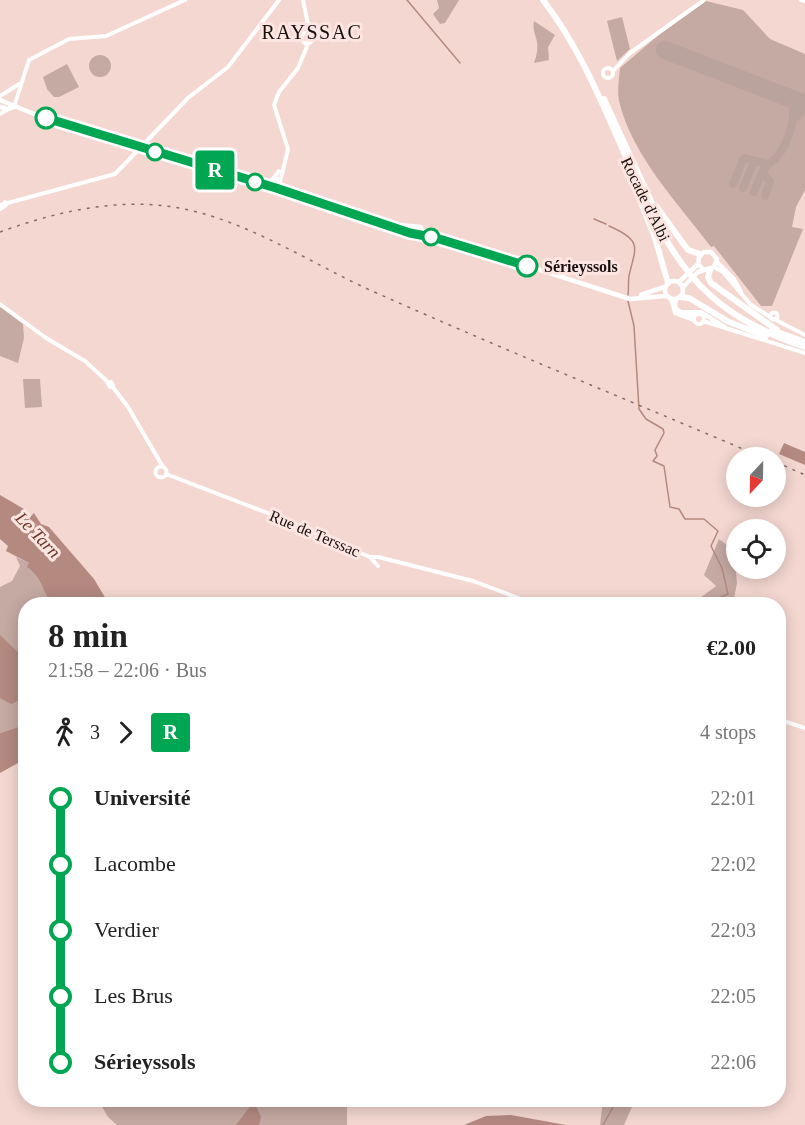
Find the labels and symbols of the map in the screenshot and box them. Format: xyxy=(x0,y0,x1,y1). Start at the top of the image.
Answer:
district label: RAYSSAC xyxy=(262,21,362,43)
unlabelled marker xyxy=(35,107,57,129)
unlabelled marker xyxy=(146,143,164,161)
line badge: R xyxy=(196,150,234,190)
street label: Rocade d'Albi xyxy=(618,154,673,244)
unlabelled marker xyxy=(246,173,264,191)
unlabelled marker xyxy=(422,228,440,246)
marker: Sérieyssols xyxy=(516,255,538,277)
place label: Sérieyssols xyxy=(544,258,618,276)
north arrow xyxy=(726,447,786,507)
water label: Le Tarn xyxy=(11,507,65,562)
street label: Rue de Terssac xyxy=(267,507,362,560)

